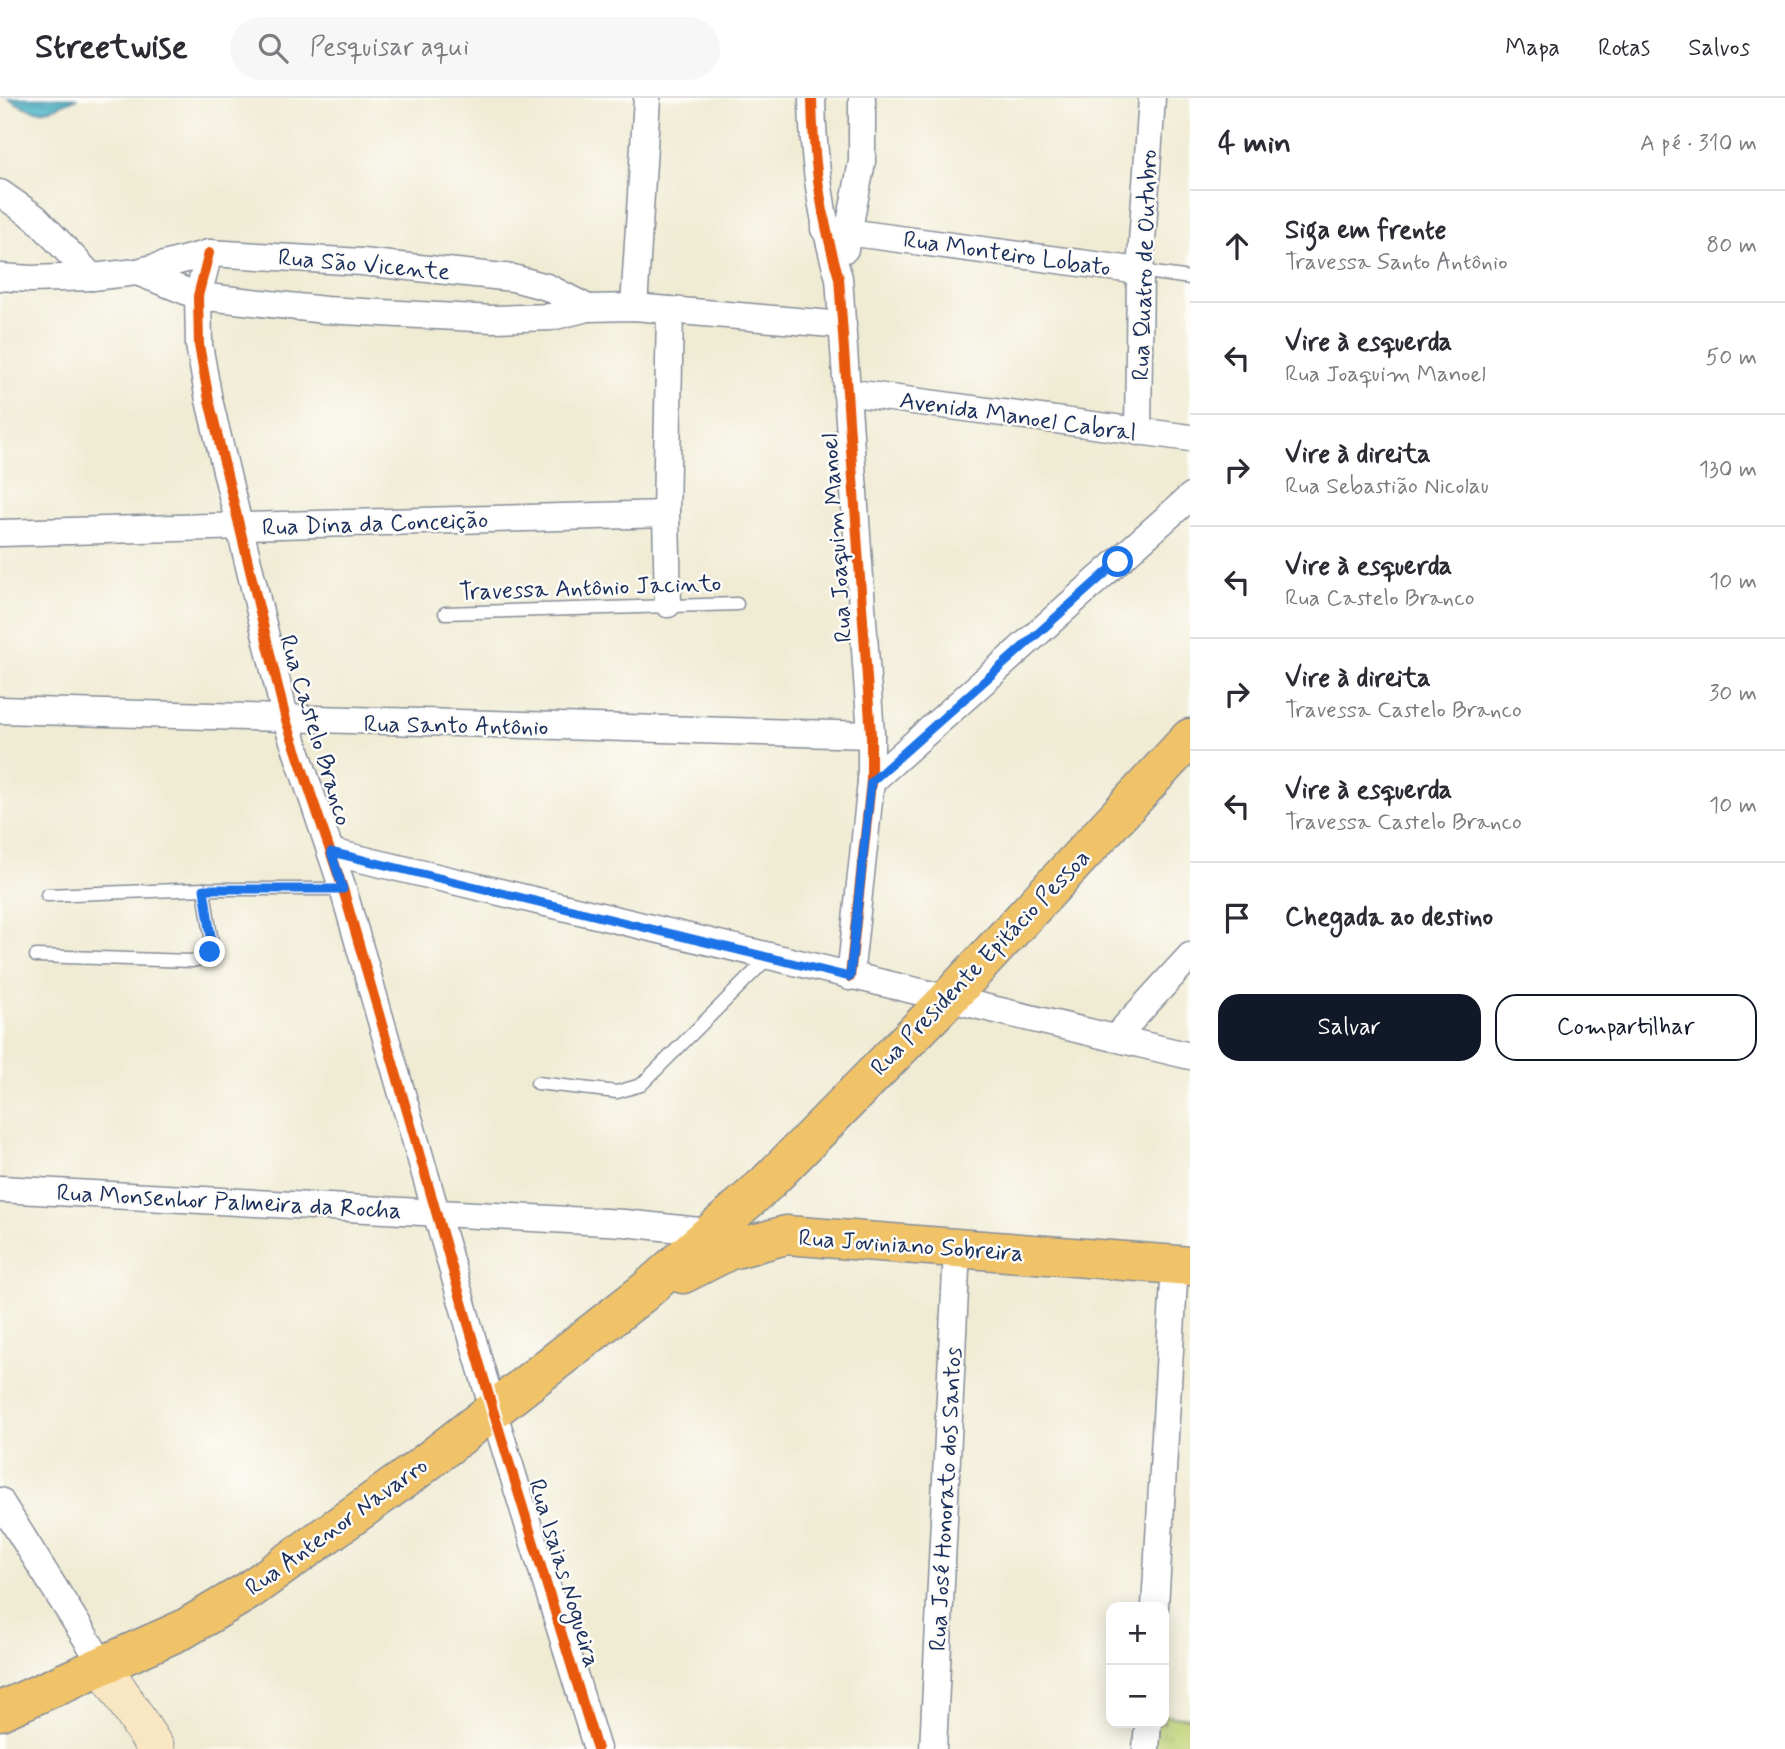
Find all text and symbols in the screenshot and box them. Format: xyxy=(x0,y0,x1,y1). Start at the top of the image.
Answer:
search box xyxy=(230,17,720,80)
text: Streetwise xyxy=(35,26,188,70)
icon: search xyxy=(254,29,292,67)
text: Pesquisar aqui xyxy=(310,31,469,65)
text: Mapa xyxy=(1505,33,1560,64)
text: Rotas xyxy=(1598,33,1650,64)
text: Salvos xyxy=(1688,33,1750,64)
text: 4 min xyxy=(1218,124,1291,163)
text: A pé · 310 m xyxy=(1640,129,1757,159)
street label: Rua Quatro de Outubro xyxy=(1126,149,1165,381)
text: Siga em frente xyxy=(1285,214,1446,248)
street label: Rua Monteiro Lobato xyxy=(901,225,1112,284)
icon: ahead xyxy=(1218,227,1256,265)
text: 80 m xyxy=(1706,231,1757,261)
street label: Rua São Vicente xyxy=(277,243,451,288)
text: Travessa Santo Antônio xyxy=(1285,248,1508,278)
text: Vire à esquerda xyxy=(1285,326,1452,360)
icon: left xyxy=(1218,339,1256,377)
text: 50 m xyxy=(1706,343,1757,373)
text: Rua Joaquim Manoel xyxy=(1285,360,1486,390)
street label: Avenida Manoel Cabral xyxy=(897,386,1138,449)
street label: Rua Joaquim Manoel xyxy=(815,432,860,643)
text: Vire à direita xyxy=(1285,438,1431,472)
icon: right xyxy=(1218,451,1256,489)
text: 130 m xyxy=(1699,455,1757,485)
text: Rua Sebastião Nicolau xyxy=(1285,472,1489,502)
street label: Rua Dina da Conceição xyxy=(261,505,489,544)
route start xyxy=(1102,546,1133,577)
text: Vire à esquerda xyxy=(1285,550,1452,584)
icon: left xyxy=(1218,563,1256,601)
text: 10 m xyxy=(1709,567,1757,597)
street label: Travessa Antônio Jacinto xyxy=(458,568,722,609)
text: Rua Castelo Branco xyxy=(1285,584,1475,614)
street label: Rua Castelo Branco xyxy=(271,631,358,830)
text: Vire à direita xyxy=(1285,662,1431,696)
icon: right xyxy=(1218,675,1256,713)
text: 30 m xyxy=(1709,679,1757,709)
text: Travessa Castelo Branco xyxy=(1285,696,1522,726)
street label: Rua Santo Antônio xyxy=(363,709,549,744)
text: Vire à esquerda xyxy=(1285,774,1452,808)
icon: left xyxy=(1218,787,1256,825)
text: 10 m xyxy=(1709,791,1757,821)
text: Travessa Castelo Branco xyxy=(1285,808,1522,838)
street label: Rua Presidente Epitácio Pessoa xyxy=(864,843,1098,1083)
icon: arrive xyxy=(1218,899,1256,937)
text: Chegada ao destino xyxy=(1285,901,1493,935)
route end xyxy=(194,936,225,967)
button: Salvar xyxy=(1218,994,1481,1061)
button: Compartilhar xyxy=(1495,994,1757,1061)
street label: Rua Monsenhor Palmeira da Rocha xyxy=(56,1178,402,1227)
street label: Rua Joviniano Sobreira xyxy=(797,1223,1025,1270)
street label: Rua José Honorato dos Santos xyxy=(923,1346,970,1652)
street label: Rua Antenor Navarro xyxy=(240,1451,434,1604)
street label: Rua Isaias Nogueira xyxy=(518,1475,607,1672)
map controls xyxy=(1106,1602,1169,1728)
button: + xyxy=(1106,1602,1169,1665)
button: − xyxy=(1106,1665,1169,1728)

